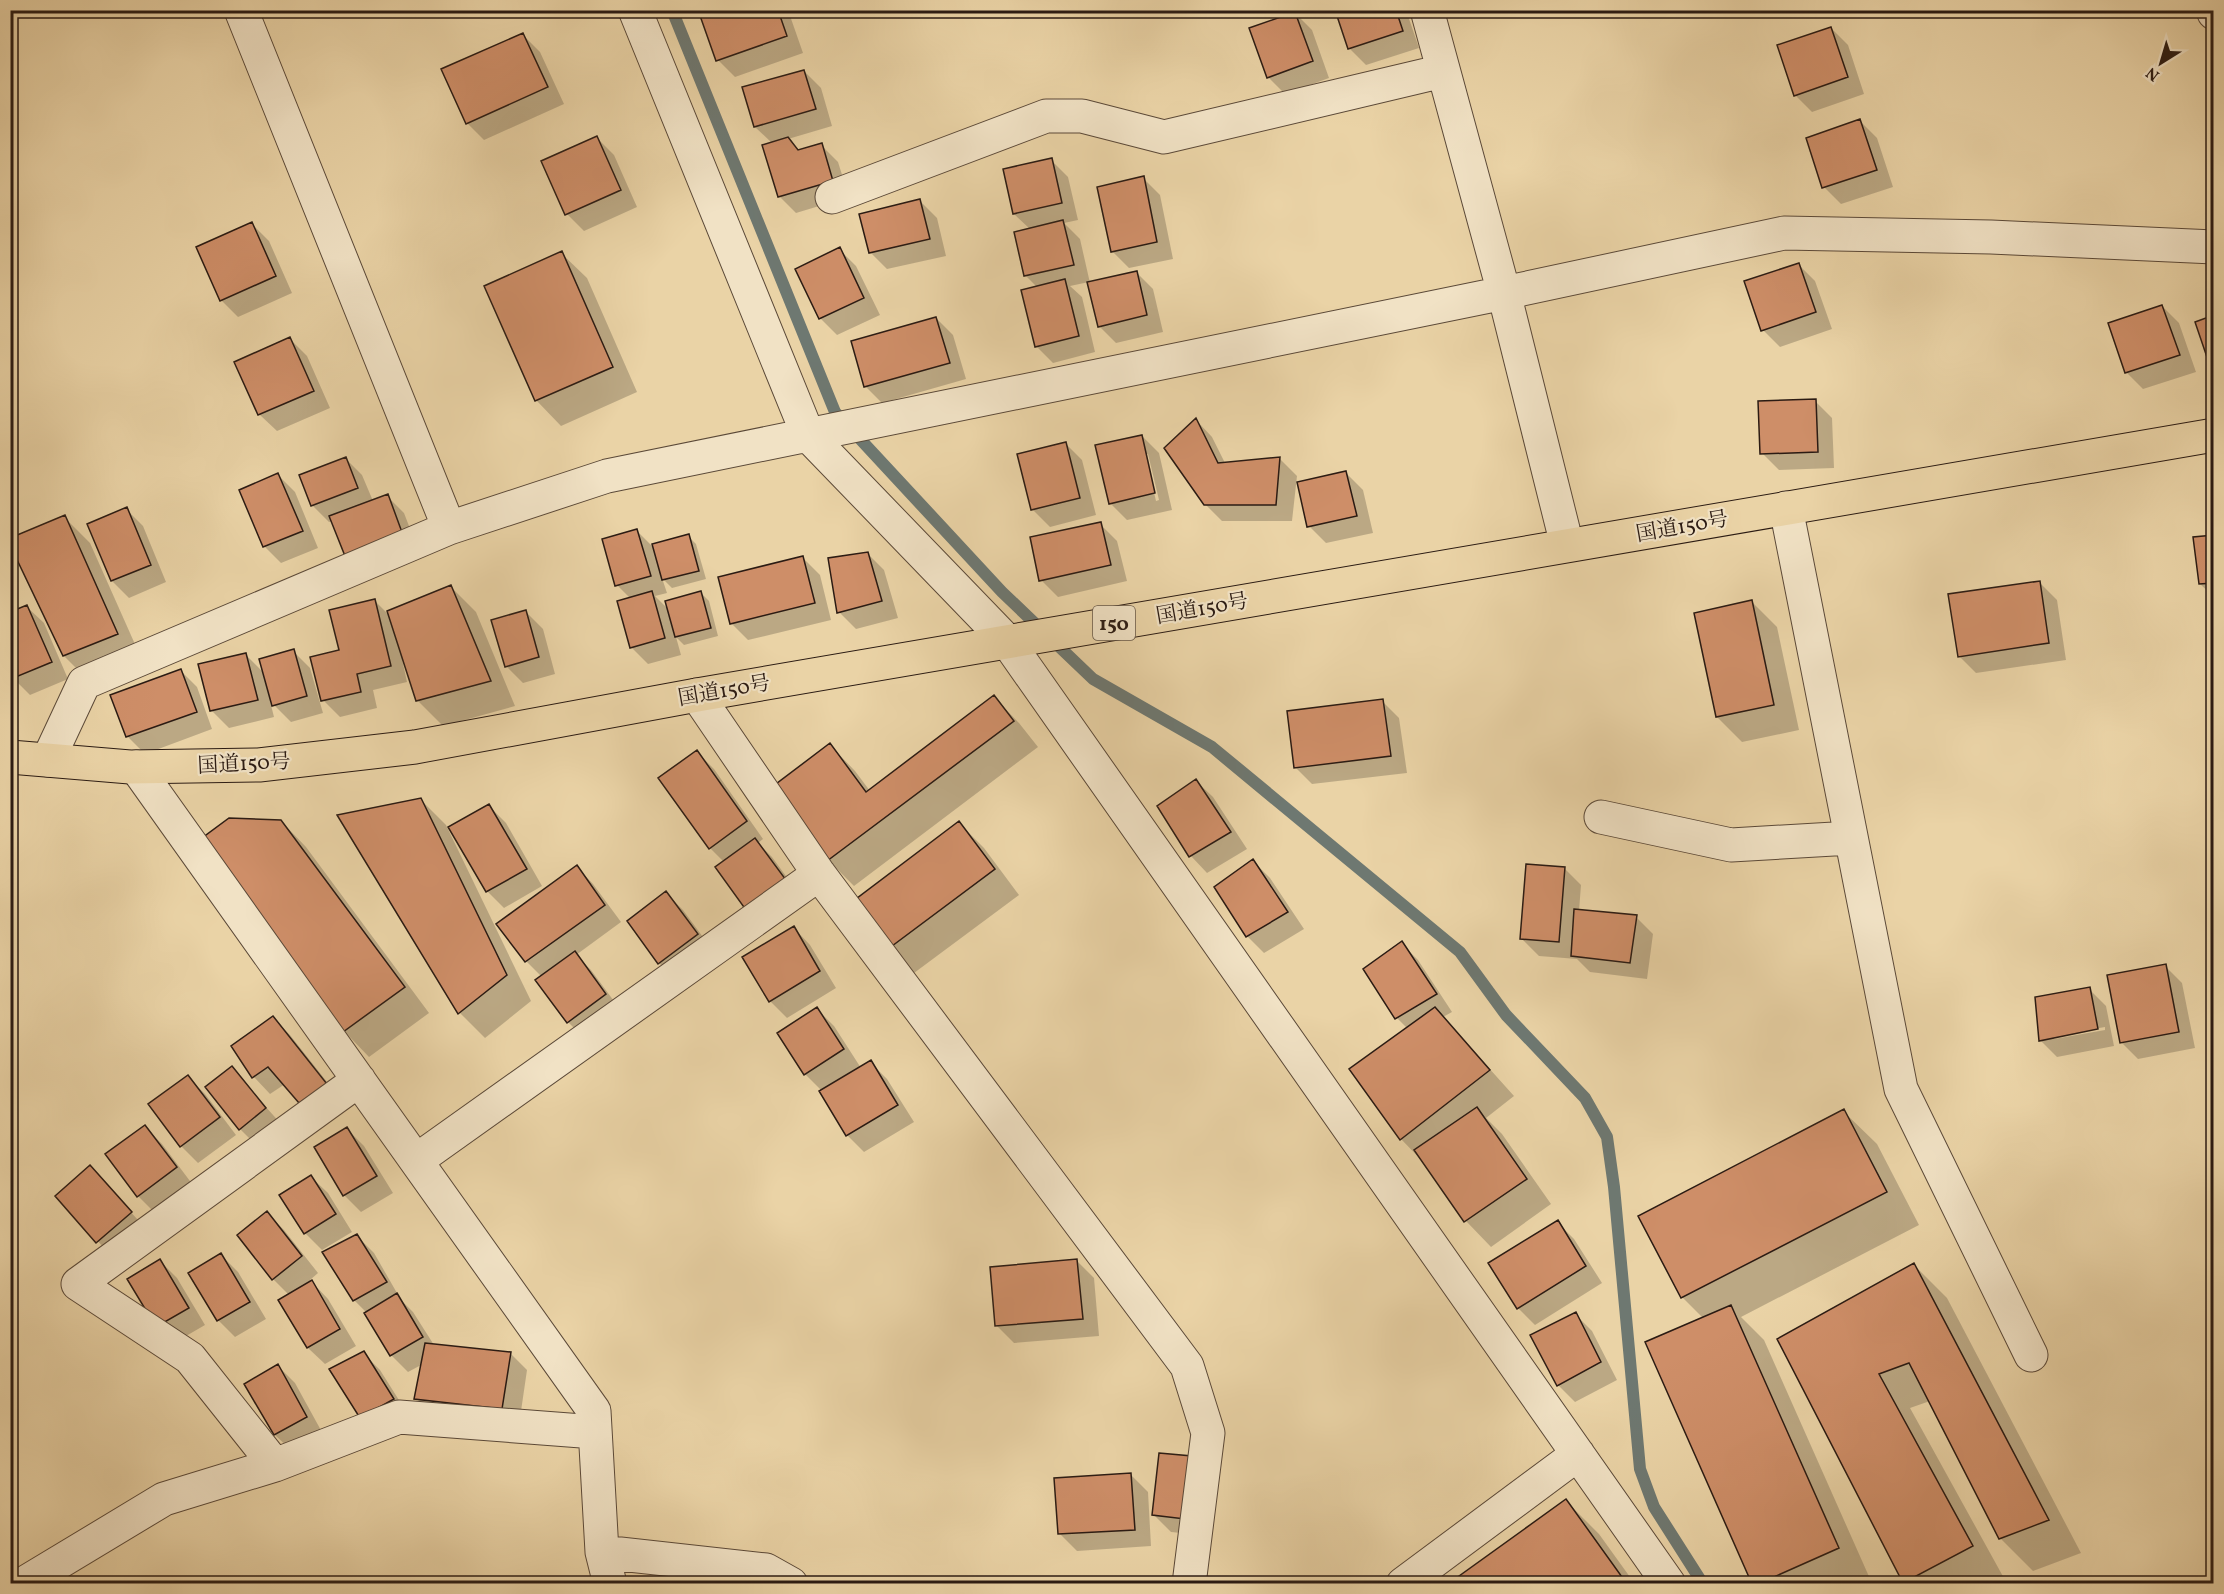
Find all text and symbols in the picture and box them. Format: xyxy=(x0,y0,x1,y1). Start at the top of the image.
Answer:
north arrow xyxy=(2131,33,2191,93)
text: N xyxy=(2142,61,2164,86)
street label: 国道150号 xyxy=(1634,505,1731,550)
street label: 国道150号 xyxy=(1154,587,1251,632)
road number: 150 xyxy=(1093,606,1135,640)
street label: 国道150号 xyxy=(676,669,773,714)
street label: 国道150号 xyxy=(197,748,291,781)

